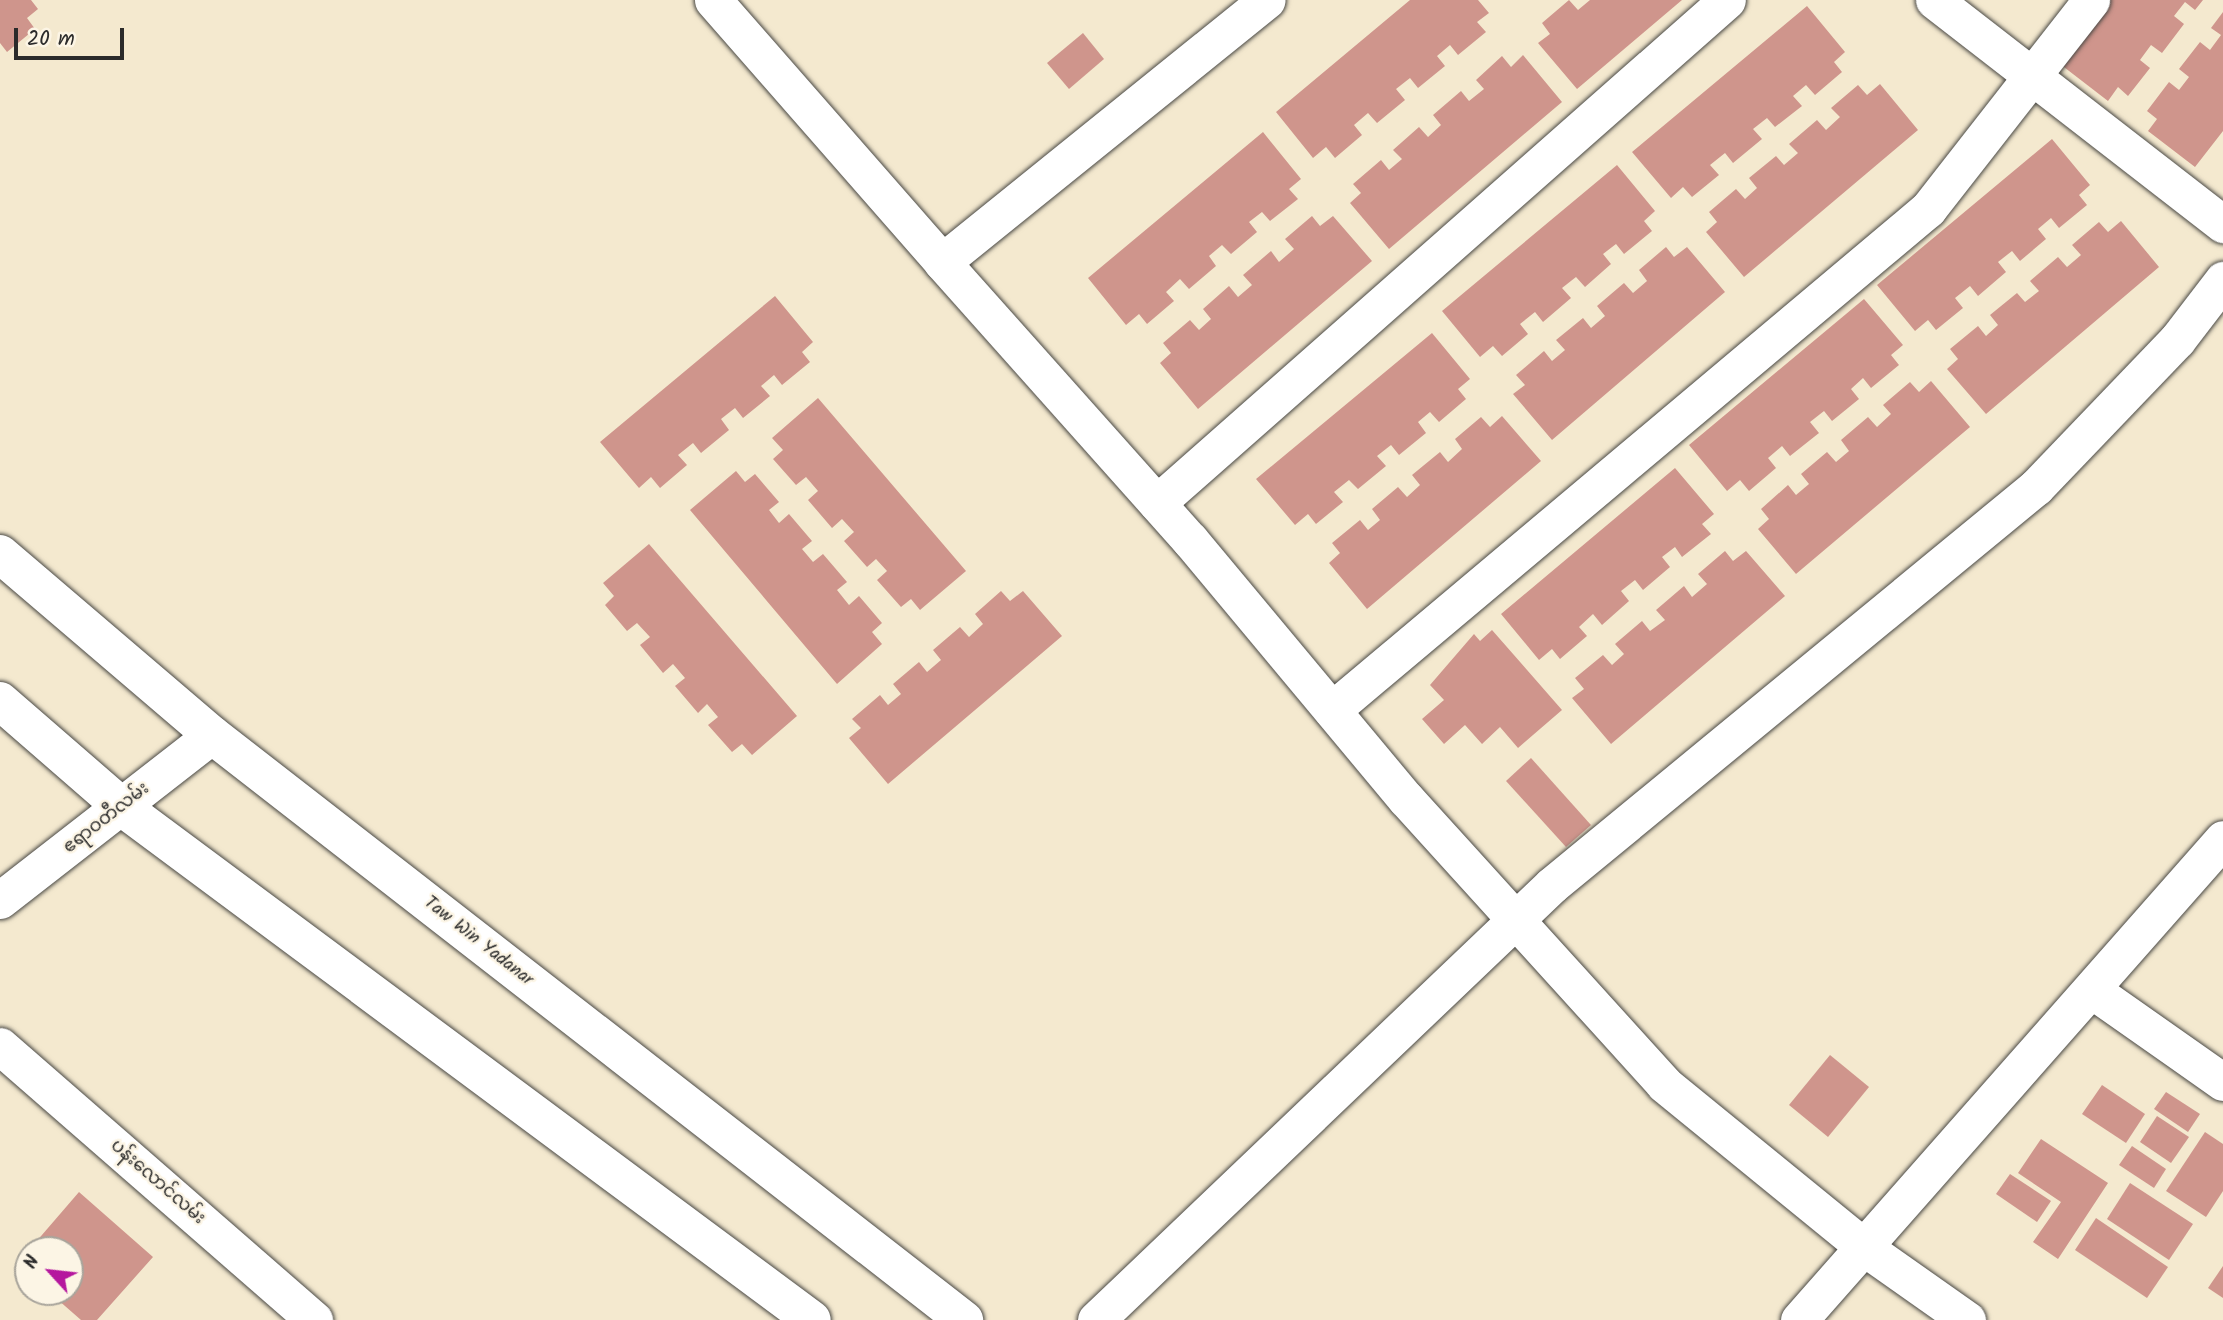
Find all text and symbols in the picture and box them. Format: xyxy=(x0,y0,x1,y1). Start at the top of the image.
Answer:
scale bar xyxy=(18,14,128,58)
text: 20 m xyxy=(27,23,75,56)
street label: ဧရာဝတီလမ်း xyxy=(60,779,154,859)
street label: Taw Win Yadanar xyxy=(419,893,537,991)
street label: ပန်းလောင်လမ်း xyxy=(105,1136,209,1230)
north arrow xyxy=(14,1236,84,1306)
text: N xyxy=(16,1250,48,1275)

